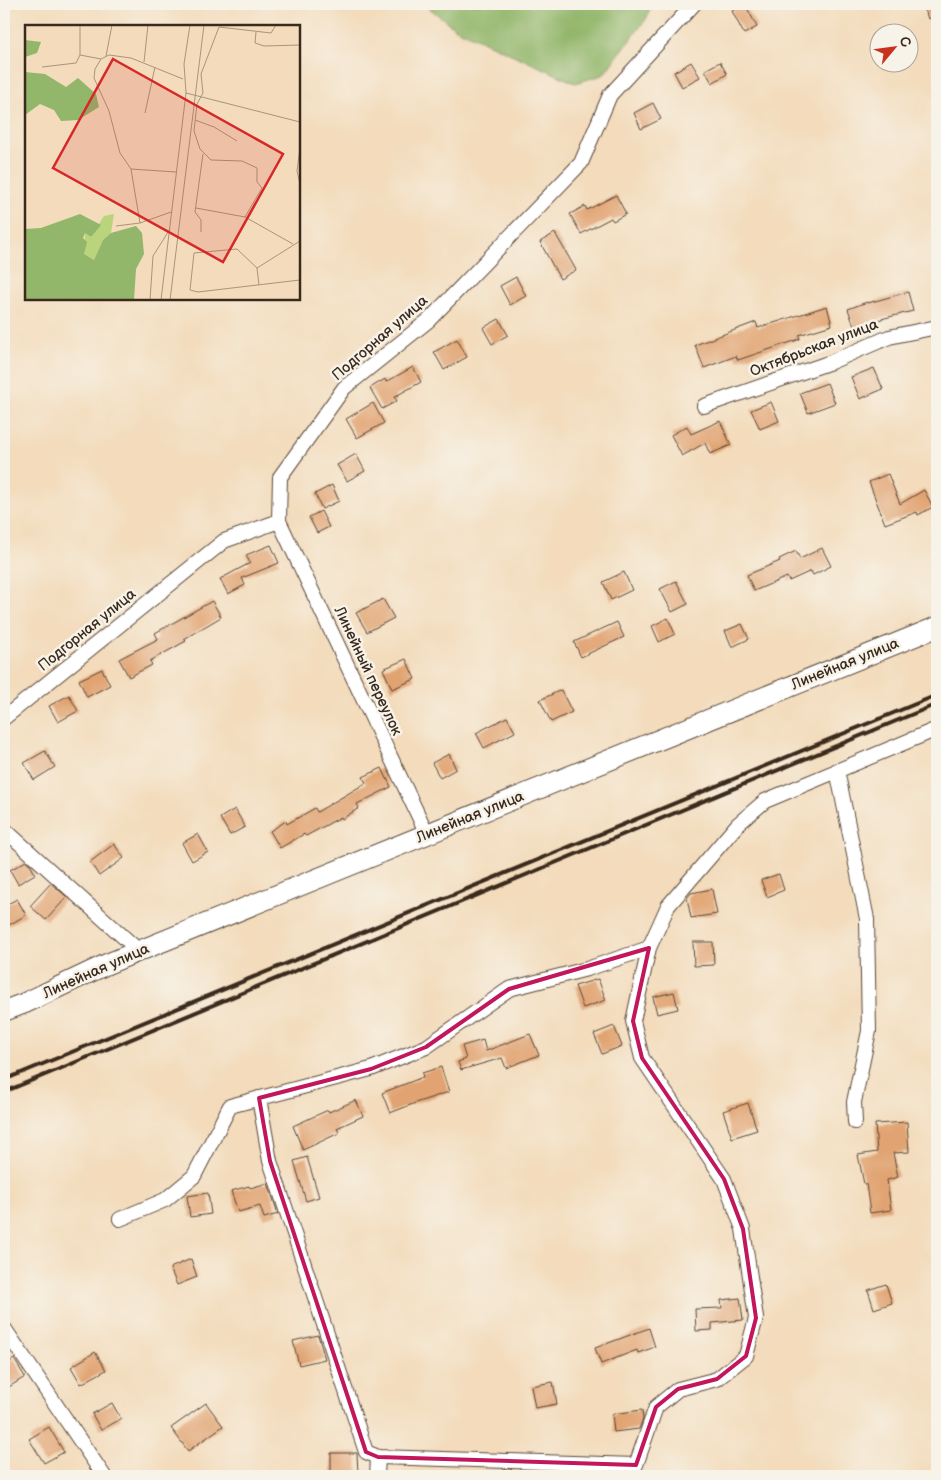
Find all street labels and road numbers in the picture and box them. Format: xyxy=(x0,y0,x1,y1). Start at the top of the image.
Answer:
street label: Подгорная улица xyxy=(328,291,432,385)
street label: Октябрьская улица xyxy=(747,315,881,381)
street label: Подгорная улица xyxy=(34,585,140,675)
street label: Линейный переулок xyxy=(329,602,406,739)
street label: Линейная улица xyxy=(787,634,902,695)
street label: Линейная улица xyxy=(412,787,527,848)
street label: Линейная улица xyxy=(39,939,152,1003)

